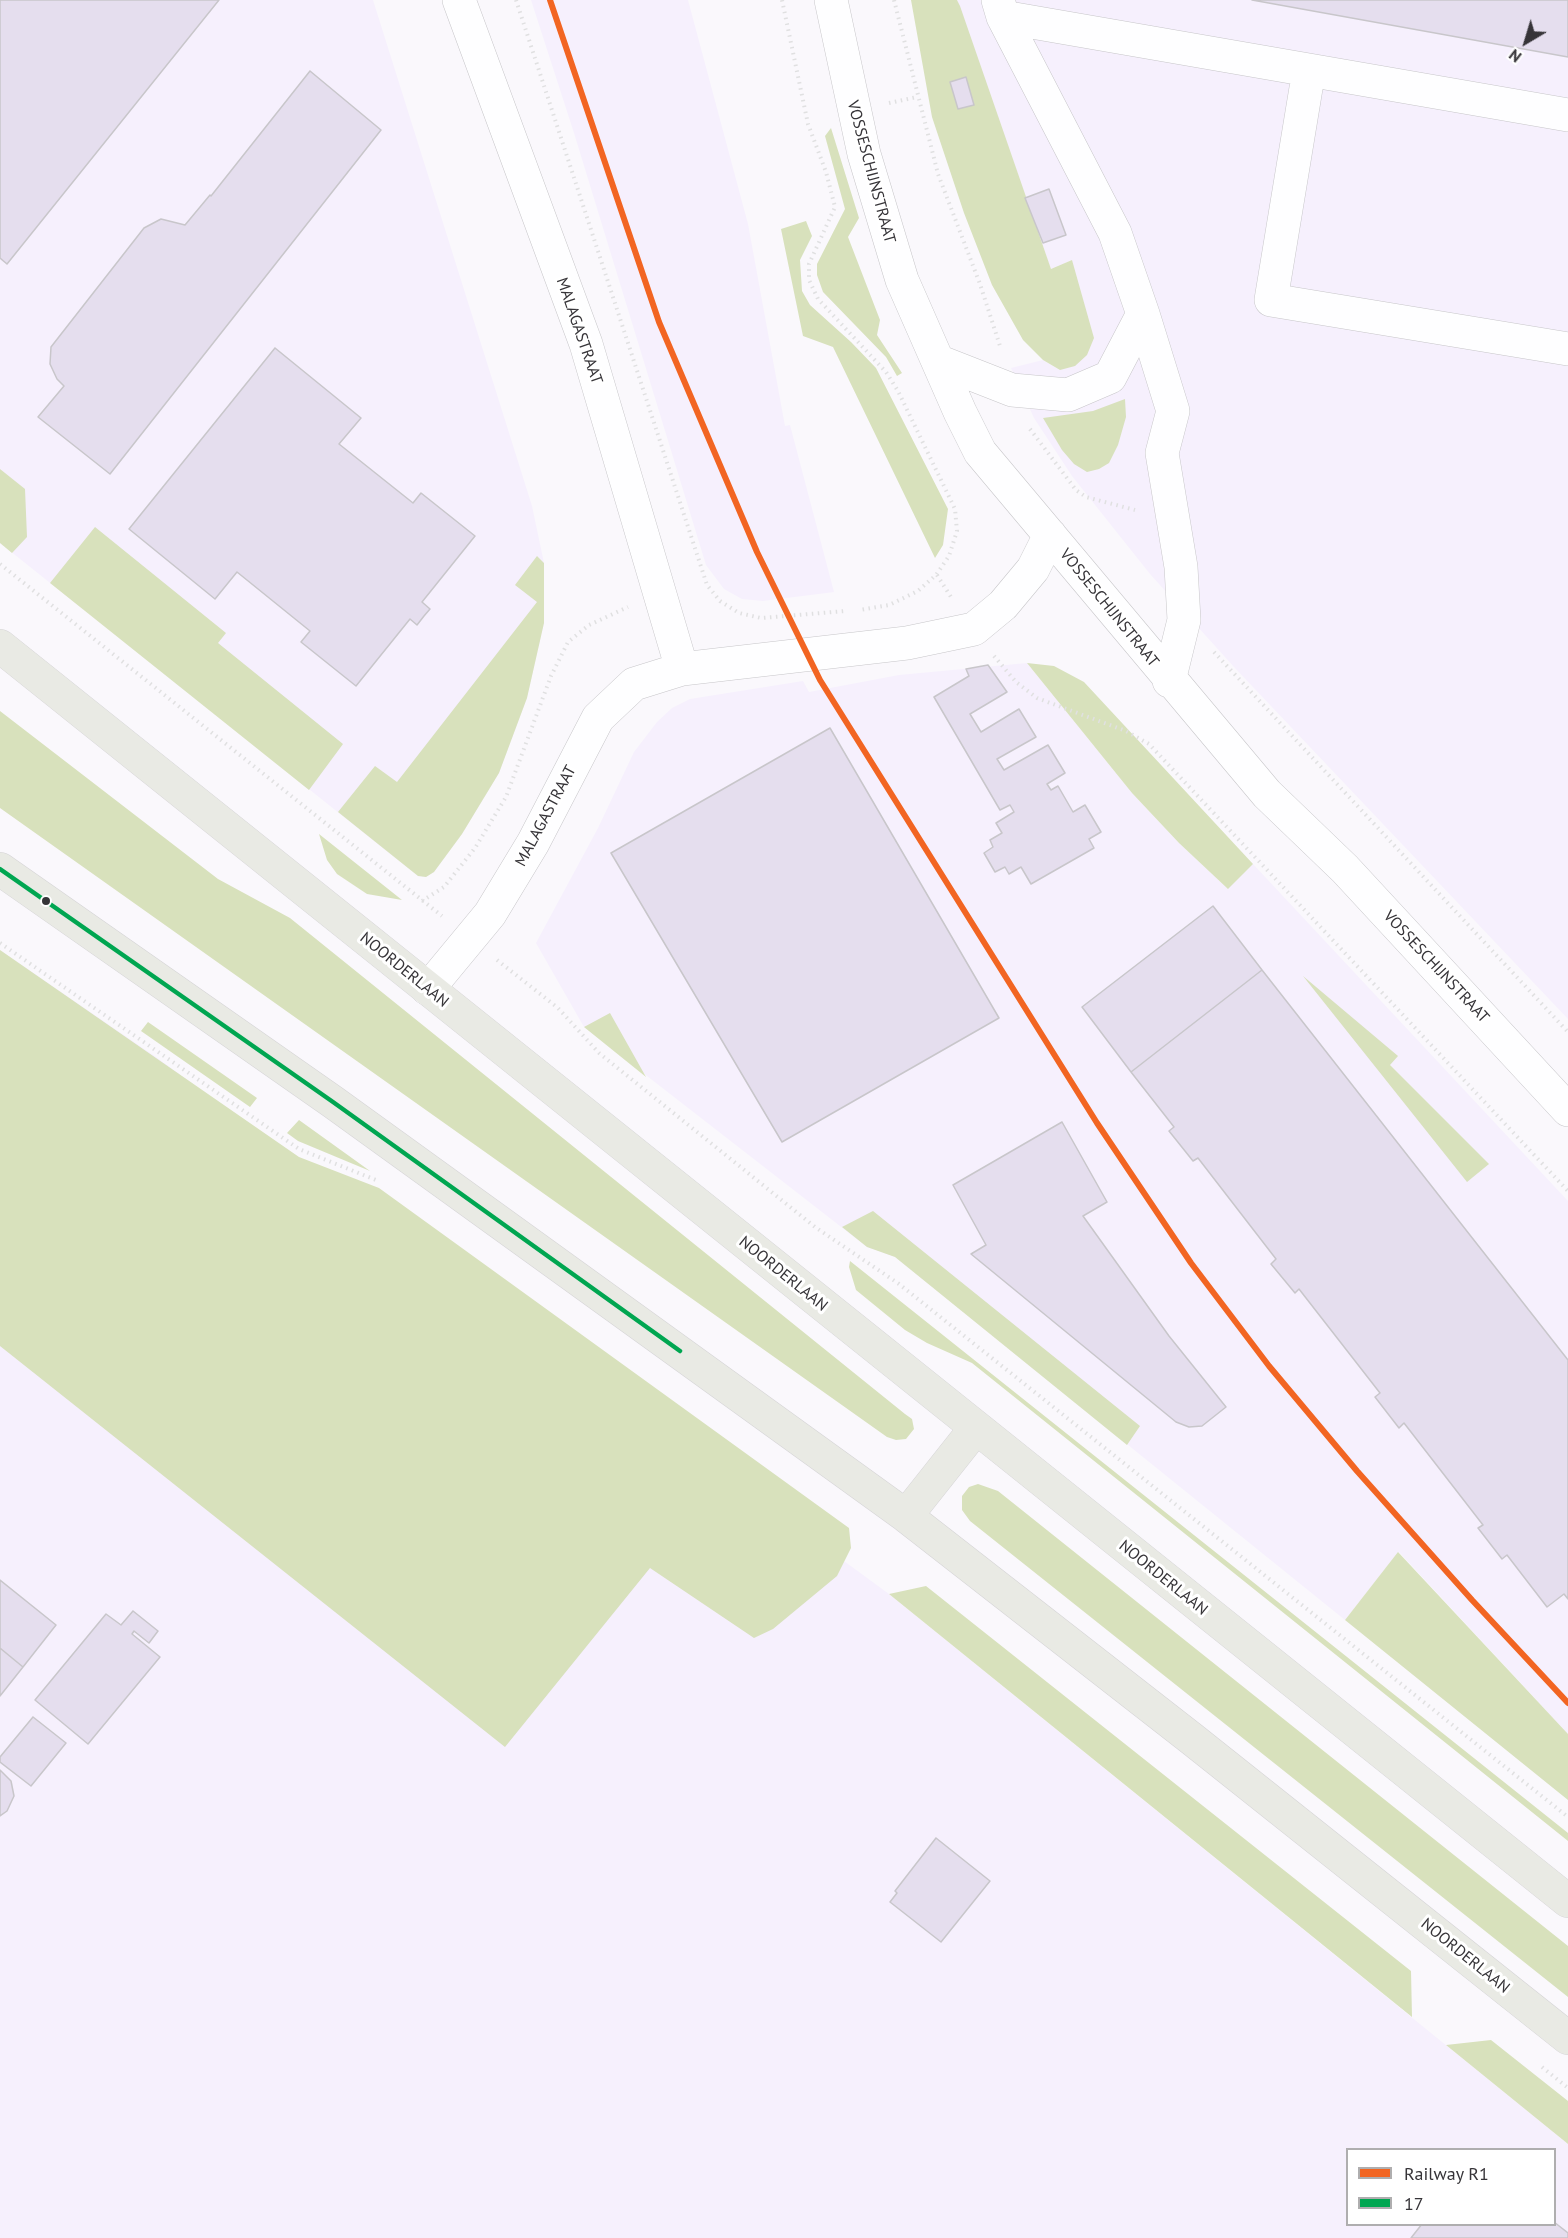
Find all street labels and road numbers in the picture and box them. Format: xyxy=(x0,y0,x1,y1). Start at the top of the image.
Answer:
street label: VOSSESCHIJNSTRAAT xyxy=(843,99,899,245)
street label: MALAGASTRAAT xyxy=(552,275,606,387)
street label: VOSSESCHIJNSTRAAT xyxy=(1055,545,1163,671)
street label: MALAGASTRAAT xyxy=(511,762,581,870)
street label: VOSSESCHIJNSTRAAT xyxy=(1379,907,1493,1027)
street label: NOORDERLAAN xyxy=(356,928,452,1012)
street label: NOORDERLAAN xyxy=(735,1232,831,1316)
street label: NOORDERLAAN xyxy=(1115,1536,1211,1620)
street label: NOORDERLAAN xyxy=(1417,1914,1513,1998)

